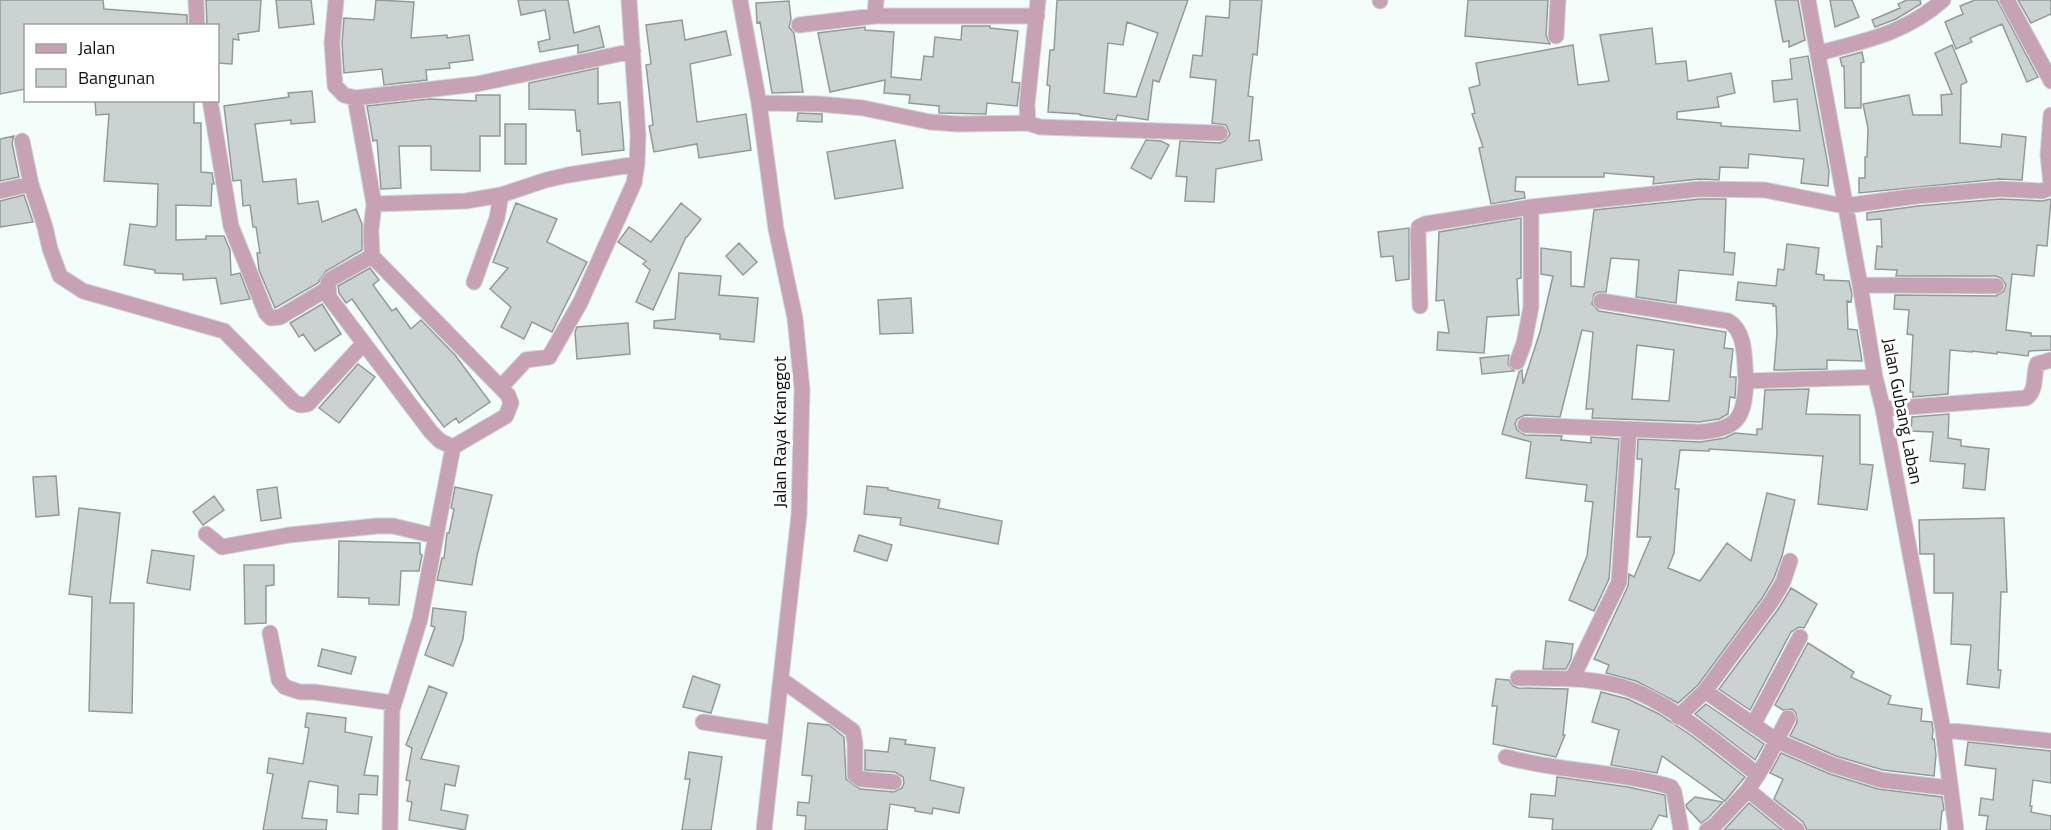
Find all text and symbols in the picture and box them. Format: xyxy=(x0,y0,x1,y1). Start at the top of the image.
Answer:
legend xyxy=(24,24,219,102)
text: Jalan xyxy=(78,34,115,61)
text: Bangunan xyxy=(78,64,155,91)
street label: Jalan Gubang Laban xyxy=(1876,335,1930,487)
street label: Jalan Raya Kranggot xyxy=(766,355,793,508)

